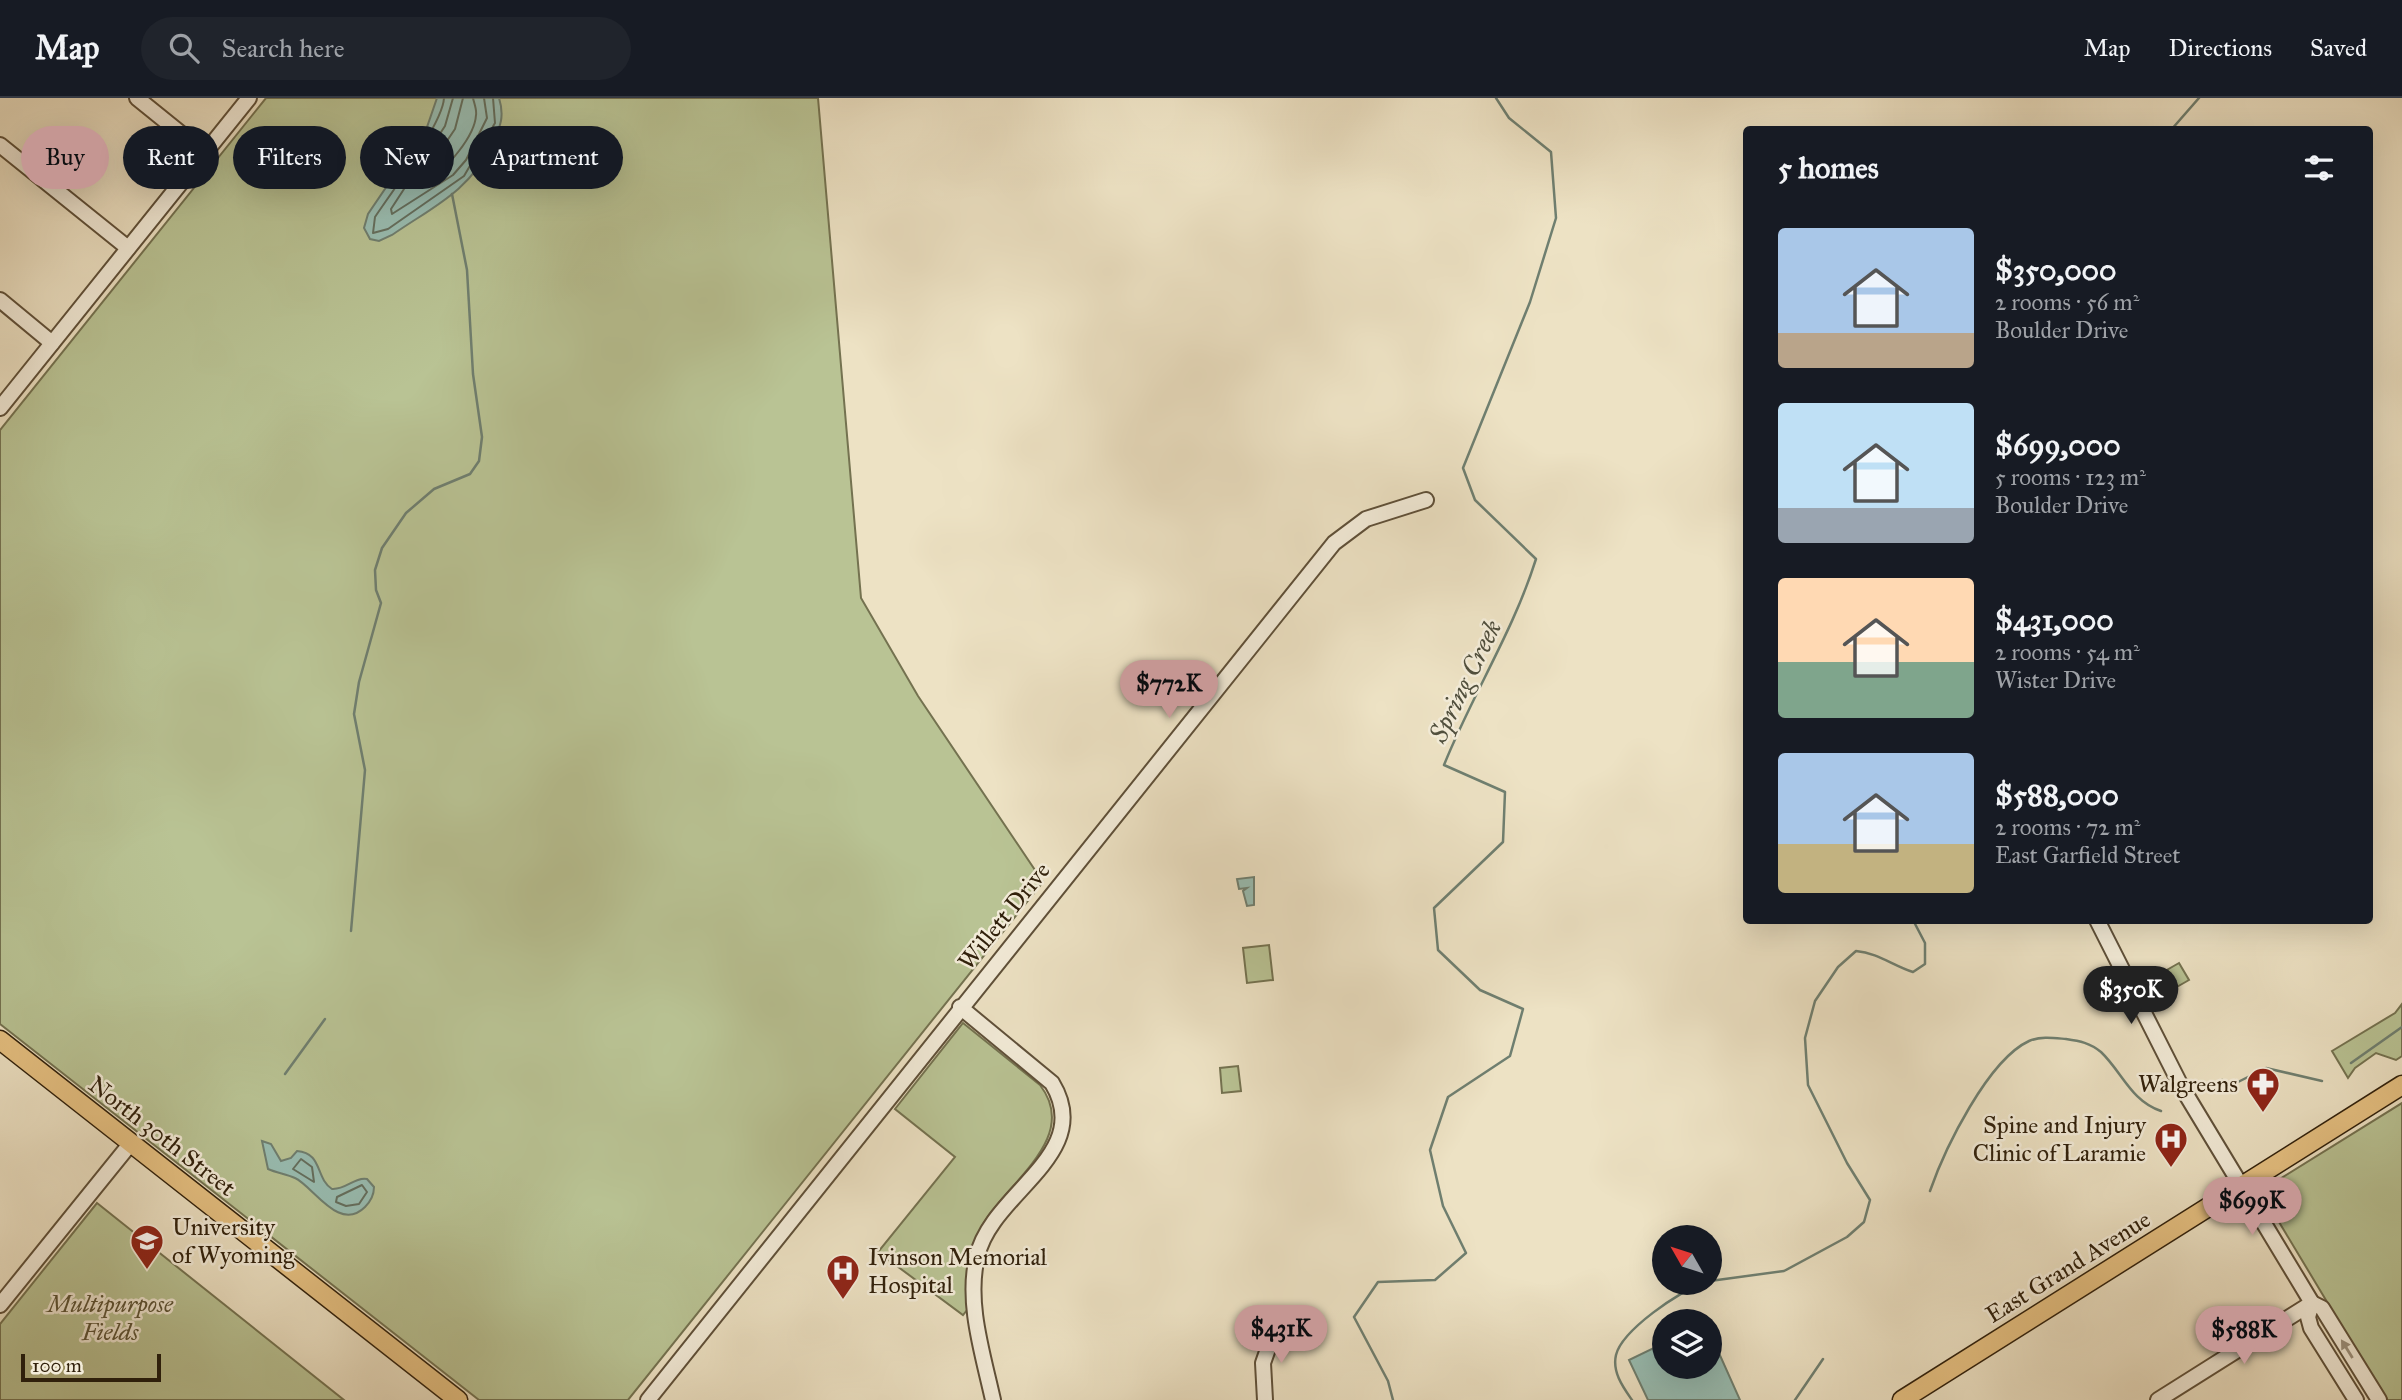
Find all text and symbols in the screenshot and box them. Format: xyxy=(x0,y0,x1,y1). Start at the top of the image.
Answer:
search box xyxy=(141,17,631,80)
text: Map xyxy=(35,28,99,68)
icon: search xyxy=(165,29,203,67)
text: Search here xyxy=(221,32,345,64)
text: Map xyxy=(2084,33,2131,63)
text: Directions xyxy=(2169,33,2272,63)
text: Saved xyxy=(2310,33,2367,63)
chip: Buy xyxy=(21,126,109,189)
chip: Rent xyxy=(123,126,219,189)
chip: Filters xyxy=(233,126,346,189)
chip: New xyxy=(360,126,454,189)
chip: Apartment xyxy=(468,126,623,189)
icon: filters xyxy=(2300,149,2338,187)
text: 5 homes xyxy=(1778,150,1879,186)
text: $350,000 xyxy=(1995,252,2117,288)
icon: home xyxy=(1834,256,1918,340)
text: 2 rooms · 56 m² xyxy=(1995,288,2139,316)
text: Boulder Drive xyxy=(1995,316,2128,344)
text: $699,000 xyxy=(1995,427,2121,463)
icon: home xyxy=(1834,431,1918,515)
text: 5 rooms · 123 m² xyxy=(1995,463,2146,491)
text: Boulder Drive xyxy=(1995,491,2128,519)
text: $431,000 xyxy=(1995,602,2114,638)
icon: home xyxy=(1834,606,1918,690)
water label: Spring Creek xyxy=(1421,614,1509,749)
text: 2 rooms · 54 m² xyxy=(1995,638,2140,666)
pin: $772K xyxy=(1120,660,1218,720)
text: Wister Drive xyxy=(1995,666,2116,694)
text: $772K xyxy=(1136,669,1202,697)
text: $588,000 xyxy=(1995,777,2119,813)
icon: home xyxy=(1834,781,1918,865)
text: 2 rooms · 72 m² xyxy=(1995,813,2140,841)
text: East Garfield Street xyxy=(1995,841,2181,869)
street label: Willett Drive xyxy=(951,856,1057,976)
pin: $350K xyxy=(2082,967,2180,1026)
text: $350K xyxy=(2099,975,2163,1003)
pharmacy icon: Walgreens xyxy=(2244,1065,2282,1114)
street label: North 30th Street xyxy=(83,1069,242,1203)
place label: Walgreens xyxy=(2138,1069,2238,1099)
place label: Spine and Injury Clinic of Laramie xyxy=(1973,1110,2147,1168)
hospital icon: Spine and Injury Clinic of Laramie xyxy=(2152,1120,2190,1169)
pin: $699K xyxy=(2203,1178,2301,1237)
text: $699K xyxy=(2219,1186,2285,1214)
street label: East Grand Avenue xyxy=(1980,1204,2156,1330)
place label: University of Wyoming xyxy=(172,1212,295,1270)
school or university icon: University of Wyoming xyxy=(128,1222,166,1271)
north arrow xyxy=(1652,1225,1722,1295)
map controls xyxy=(1652,1225,1722,1379)
place label: Ivinson Memorial Hospital xyxy=(868,1242,1048,1300)
hospital icon: Ivinson Memorial Hospital xyxy=(824,1252,862,1301)
park label: Multipurpose Fields xyxy=(45,1289,174,1347)
pin: $431K xyxy=(1232,1306,1330,1365)
pin: $588K xyxy=(2195,1306,2293,1366)
button: layers xyxy=(1652,1309,1722,1379)
text: $431K xyxy=(1250,1314,1312,1342)
text: $588K xyxy=(2211,1315,2277,1343)
one-way arrow xyxy=(2341,1340,2354,1359)
scale bar xyxy=(21,1351,161,1383)
text: 100 m xyxy=(32,1354,82,1377)

